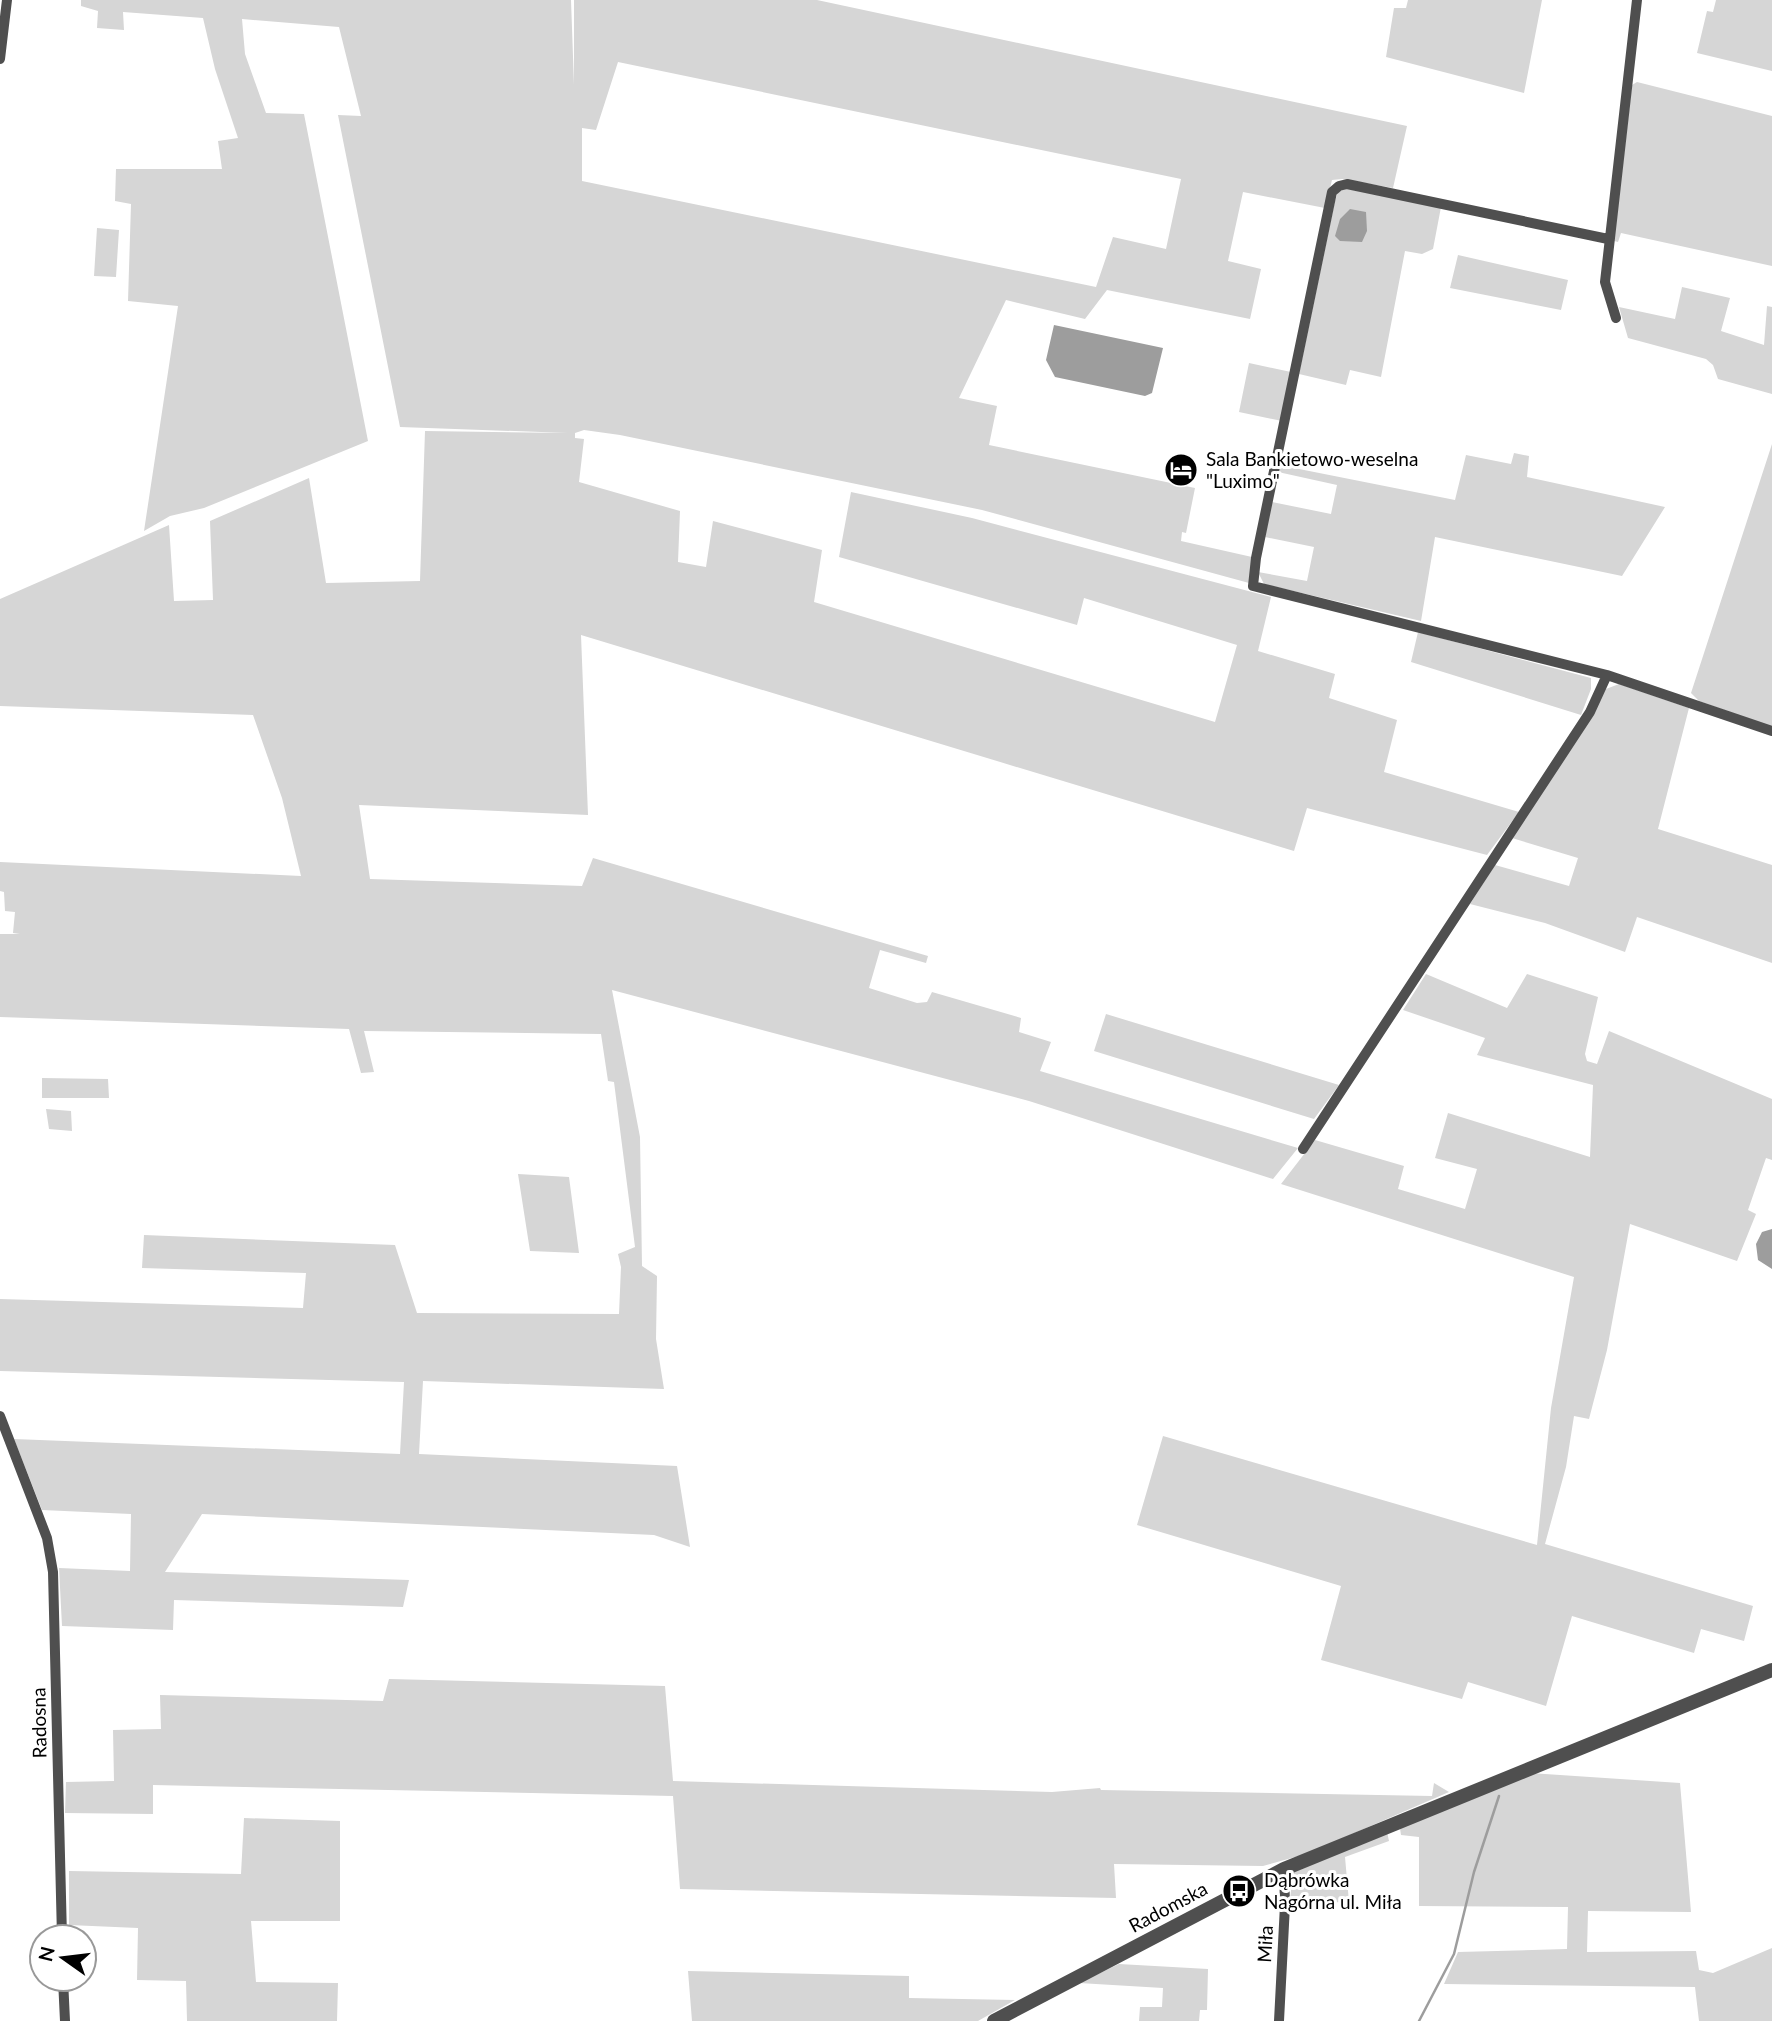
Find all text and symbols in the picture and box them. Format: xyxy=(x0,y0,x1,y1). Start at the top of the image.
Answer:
place label: Sala Bankietowo-weselna "Luximo" xyxy=(1206,447,1418,492)
hotel icon: Sala Bankietowo-weselna "Luximo" xyxy=(1162,451,1200,489)
street label: Radosna xyxy=(26,1687,51,1759)
place label: Dąbrówka Nagórna ul. Miła xyxy=(1264,1868,1402,1913)
bus stop icon: Dąbrówka Nagórna ul. Miła xyxy=(1220,1872,1258,1910)
street label: Radomska xyxy=(1125,1876,1211,1937)
north arrow xyxy=(28,1923,98,1993)
street label: Miła xyxy=(1252,1925,1277,1963)
text: N xyxy=(33,1944,59,1964)

